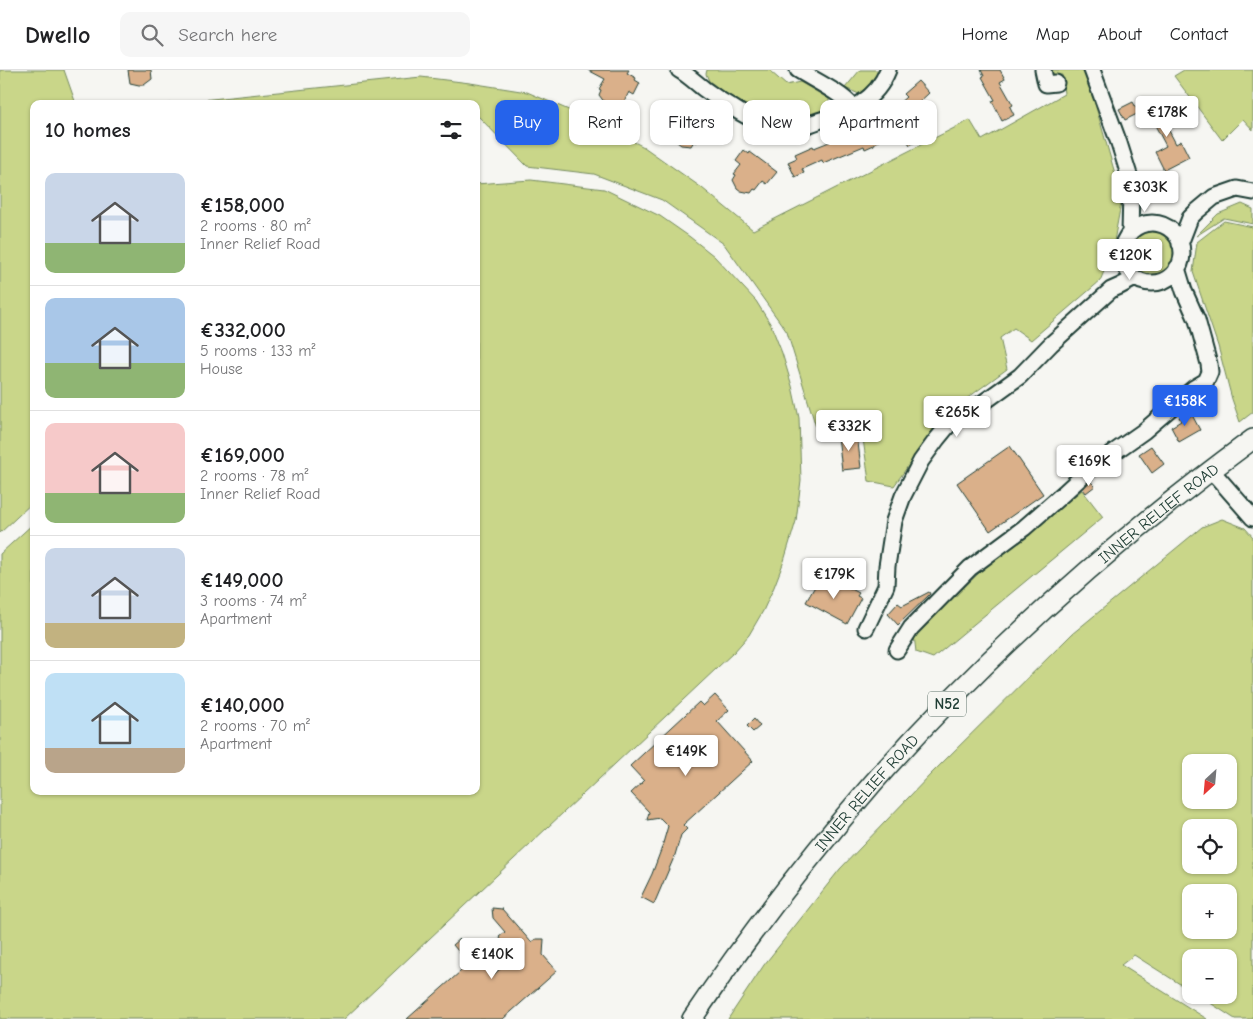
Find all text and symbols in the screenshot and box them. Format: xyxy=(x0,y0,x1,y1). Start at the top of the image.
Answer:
search box xyxy=(120,12,470,57)
text: Dwello xyxy=(25,21,90,49)
icon: search xyxy=(138,21,166,49)
text: Search here xyxy=(178,24,277,46)
text: Home xyxy=(961,24,1008,45)
text: Map xyxy=(1036,24,1070,45)
text: About xyxy=(1098,24,1142,45)
text: Contact xyxy=(1170,24,1228,45)
pin: €178K xyxy=(1132,96,1202,138)
chip: Buy xyxy=(495,100,559,145)
chip: Rent xyxy=(569,100,640,145)
chip: Filters xyxy=(650,100,733,145)
chip: New xyxy=(743,100,810,145)
chip: Apartment xyxy=(820,100,937,145)
text: €178K xyxy=(1146,103,1188,121)
icon: filters xyxy=(437,116,465,144)
text: 10 homes xyxy=(45,118,131,142)
pin: €303K xyxy=(1110,170,1180,213)
text: €303K xyxy=(1123,178,1167,196)
icon: home xyxy=(85,193,145,253)
text: €158,000 xyxy=(200,193,285,217)
text: 2 rooms · 80 m² xyxy=(200,217,311,235)
text: Inner Relief Road xyxy=(200,235,321,253)
pin: €120K xyxy=(1095,238,1165,281)
text: €120K xyxy=(1108,246,1152,264)
icon: home xyxy=(85,318,145,378)
text: €332,000 xyxy=(200,318,286,342)
text: 5 rooms · 133 m² xyxy=(200,342,316,360)
text: House xyxy=(200,360,243,378)
pin: €158K xyxy=(1150,384,1220,427)
text: €158K xyxy=(1163,392,1207,410)
pin: €265K xyxy=(922,396,992,438)
text: €265K xyxy=(935,403,979,421)
pin: €332K xyxy=(814,410,884,452)
text: €332K xyxy=(827,417,871,435)
icon: home xyxy=(85,443,145,503)
text: €169,000 xyxy=(200,443,285,467)
pin: €169K xyxy=(1054,444,1124,487)
text: €169K xyxy=(1067,452,1111,470)
street label: INNER RELIEF ROAD xyxy=(1095,460,1222,567)
text: 2 rooms · 78 m² xyxy=(200,467,308,485)
text: Inner Relief Road xyxy=(200,485,321,503)
pin: €179K xyxy=(799,558,869,600)
text: €179K xyxy=(813,565,855,583)
icon: home xyxy=(85,568,145,628)
text: €149,000 xyxy=(200,568,283,592)
text: 3 rooms · 74 m² xyxy=(200,592,306,610)
text: Apartment xyxy=(200,610,272,628)
road number: N52 xyxy=(928,692,966,716)
icon: home xyxy=(85,693,145,753)
text: €140,000 xyxy=(200,693,284,717)
text: 2 rooms · 70 m² xyxy=(200,717,310,735)
street label: INNER RELIEF ROAD xyxy=(812,731,923,855)
pin: €149K xyxy=(651,734,721,777)
text: Apartment xyxy=(200,735,272,753)
text: €149K xyxy=(665,742,707,760)
north arrow xyxy=(1182,754,1238,809)
map controls xyxy=(1182,754,1237,1004)
button: locate xyxy=(1182,819,1237,874)
button: + xyxy=(1182,884,1237,939)
pin: €140K xyxy=(457,938,527,980)
text: €140K xyxy=(471,945,513,963)
button: − xyxy=(1182,949,1237,1004)

